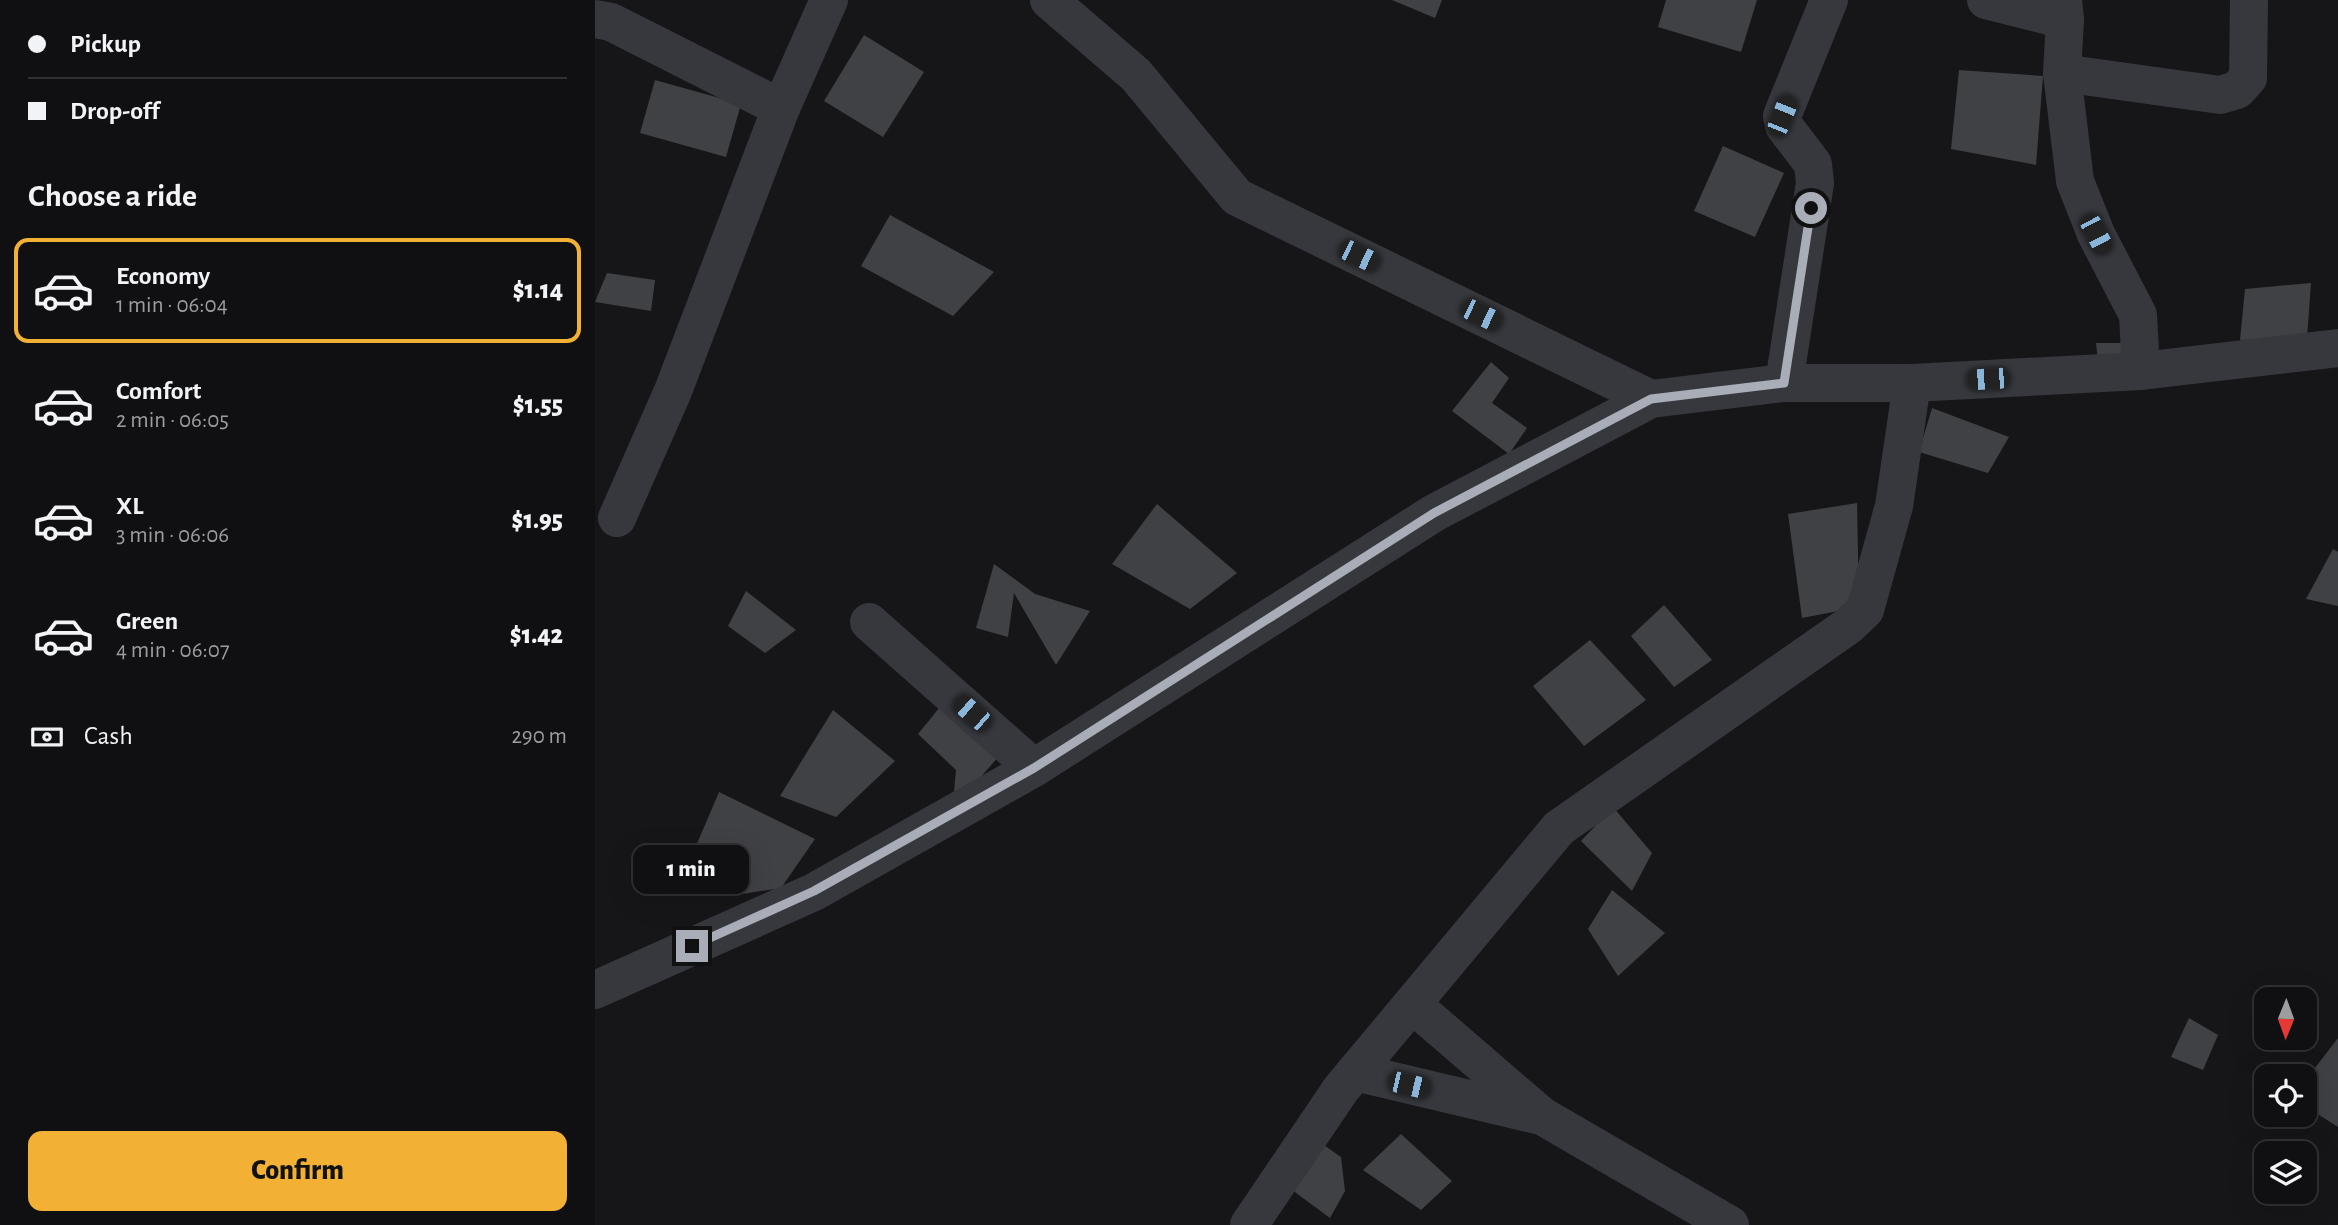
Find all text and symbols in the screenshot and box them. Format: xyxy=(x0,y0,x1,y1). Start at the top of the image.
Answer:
text: Pickup xyxy=(70,31,141,57)
car xyxy=(1765,93,1800,139)
text: Drop-off xyxy=(70,98,159,124)
text: Choose a ride xyxy=(28,180,197,212)
route start xyxy=(1795,192,1827,224)
car xyxy=(2077,211,2116,257)
car xyxy=(1336,237,1383,275)
icon: car xyxy=(32,259,95,322)
text: Economy xyxy=(116,263,210,289)
text: $1.14 xyxy=(513,277,563,303)
text: 1 min · 06:04 xyxy=(116,294,228,317)
car xyxy=(1458,296,1505,334)
car xyxy=(1967,367,2010,391)
icon: car xyxy=(32,374,95,437)
text: Comfort xyxy=(116,378,201,404)
text: $1.55 xyxy=(513,392,563,418)
text: 2 min · 06:05 xyxy=(116,409,229,432)
icon: car xyxy=(32,489,95,552)
text: XL xyxy=(116,493,143,519)
text: $1.95 xyxy=(511,507,563,533)
text: 3 min · 06:06 xyxy=(116,524,229,547)
icon: car xyxy=(32,604,95,667)
text: Green xyxy=(116,608,178,634)
text: $1.42 xyxy=(510,622,563,648)
text: 4 min · 06:07 xyxy=(116,639,230,662)
car xyxy=(950,691,995,735)
icon: cash xyxy=(28,718,66,756)
text: Cash xyxy=(84,723,133,749)
text: 290 m xyxy=(511,725,567,748)
callout: 1 min xyxy=(634,844,750,894)
text: 1 min xyxy=(667,858,715,881)
route end xyxy=(676,930,708,962)
north arrow xyxy=(2254,987,2317,1050)
map controls xyxy=(2254,987,2317,1204)
button: locate xyxy=(2254,1064,2317,1127)
car xyxy=(1387,1070,1432,1100)
button: Confirm xyxy=(28,1131,567,1211)
button: layers xyxy=(2254,1141,2317,1204)

